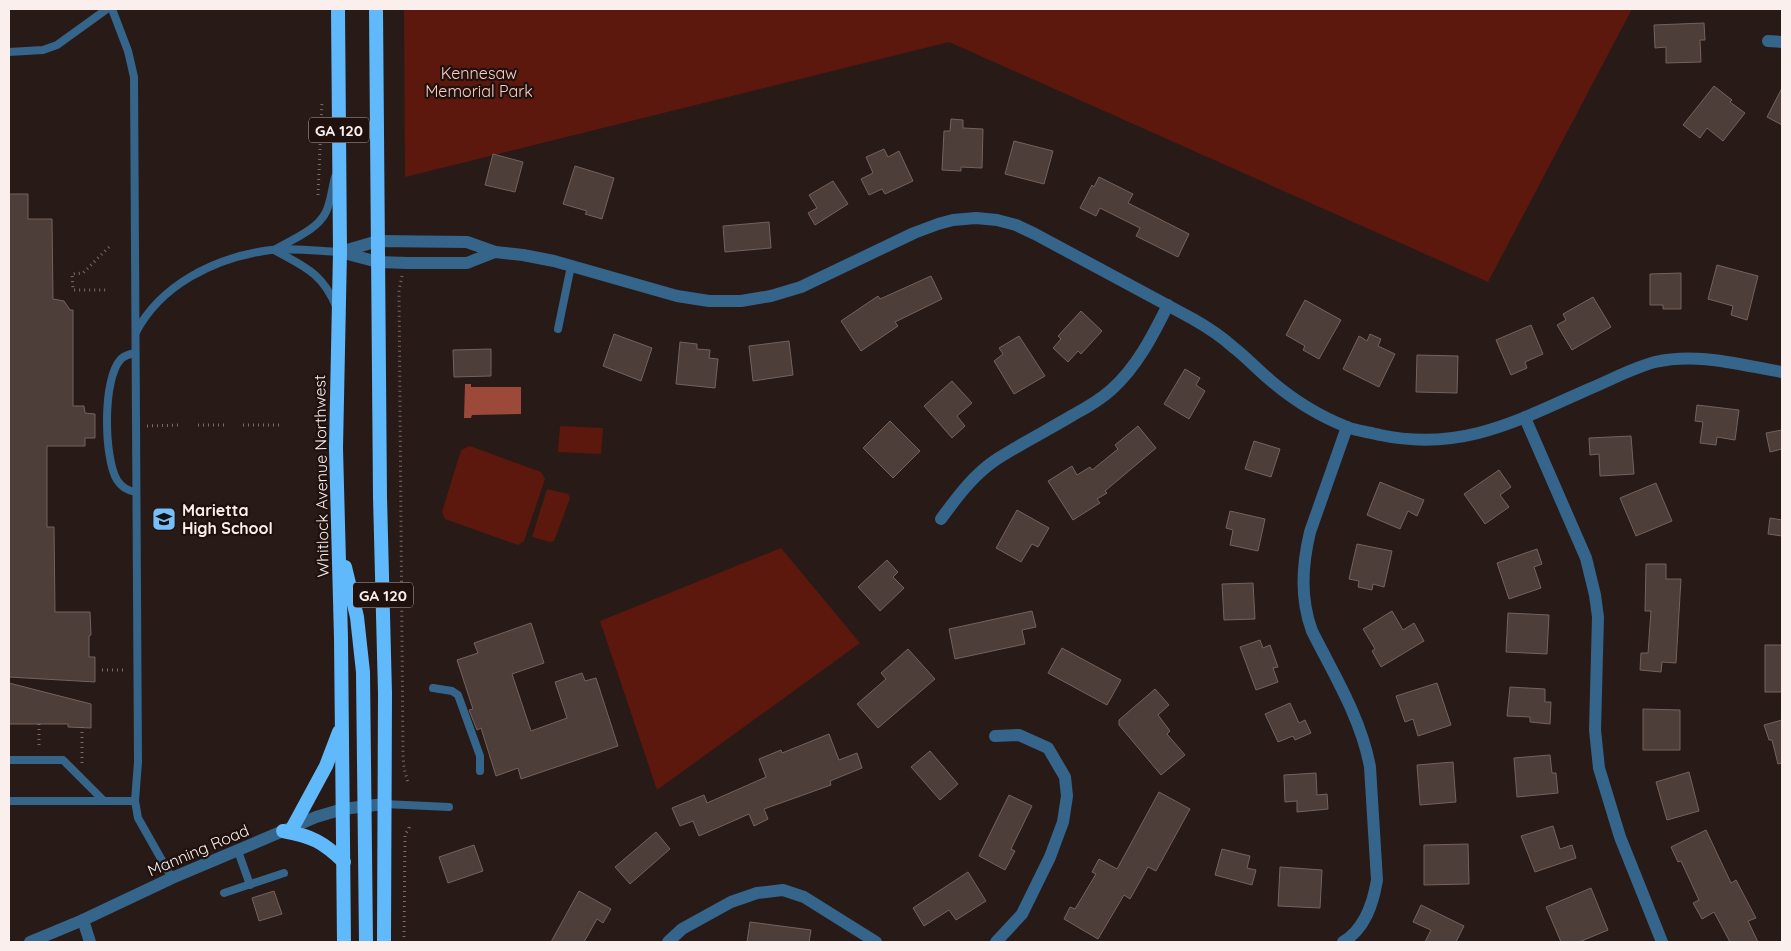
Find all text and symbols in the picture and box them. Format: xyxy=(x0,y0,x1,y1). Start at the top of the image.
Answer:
park label: Kennesaw Memorial Park xyxy=(425,63,533,101)
road number: GA 120 xyxy=(309,118,369,142)
street label: Whitlock Avenue Northwest xyxy=(309,374,333,578)
place label: Marietta High School xyxy=(182,500,273,538)
school or university icon: Marietta High School xyxy=(151,506,177,532)
road number: GA 120 xyxy=(353,582,413,608)
street label: Manning Road xyxy=(144,820,252,880)

